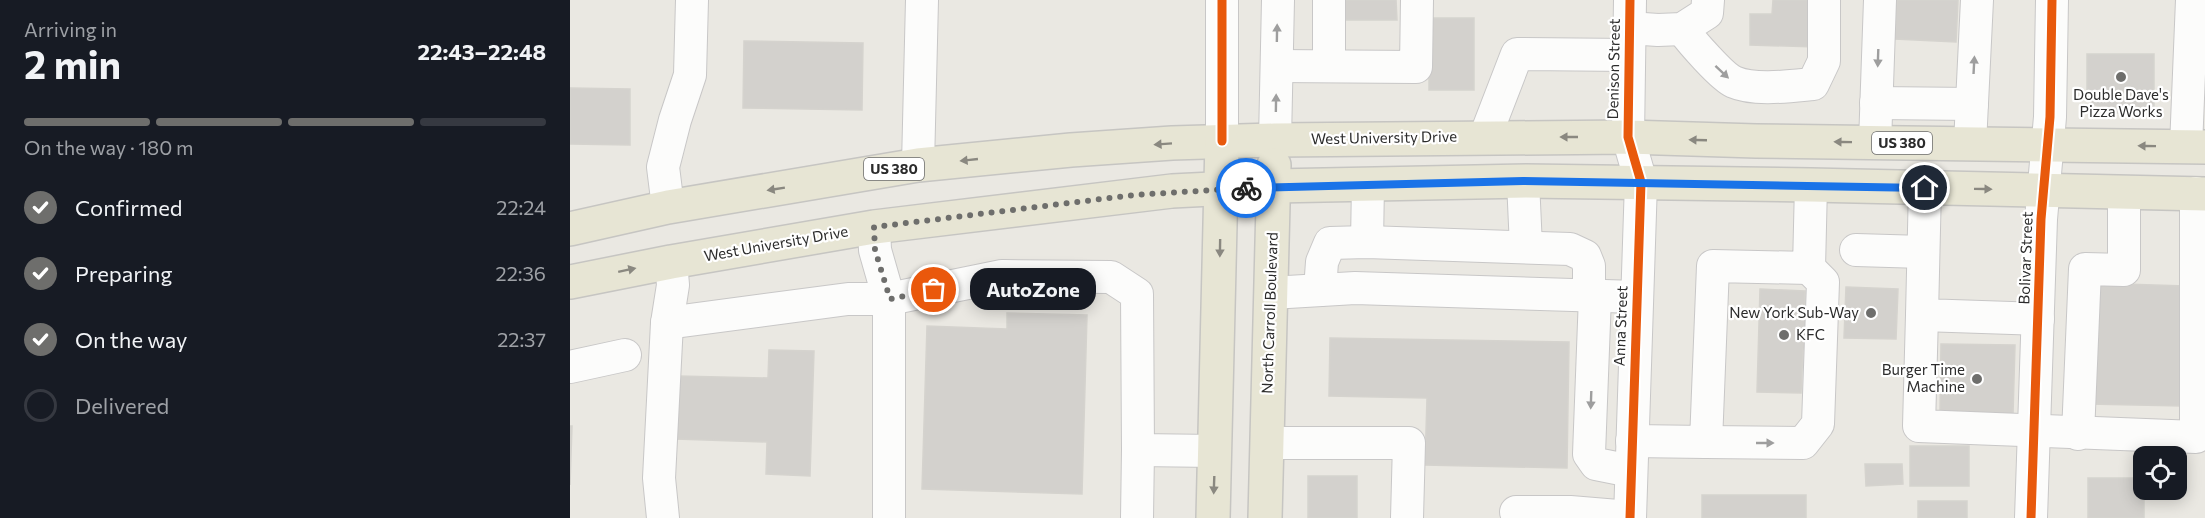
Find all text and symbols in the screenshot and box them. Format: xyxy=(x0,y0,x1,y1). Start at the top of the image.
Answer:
text: Arriving in xyxy=(24,17,117,41)
street label: Denison Street xyxy=(1603,18,1623,120)
one-way arrow xyxy=(1273,24,1282,43)
text: 22:43–22:48 xyxy=(417,38,546,65)
text: 2 min xyxy=(24,39,121,87)
one-way arrow xyxy=(1873,49,1883,68)
one-way arrow xyxy=(1969,55,1978,74)
one-way arrow xyxy=(1714,65,1729,78)
marker: Double Dave's Pizza Works xyxy=(2114,70,2128,84)
place label: Double Dave's Pizza Works xyxy=(2073,85,2169,120)
one-way arrow xyxy=(1271,93,1280,112)
street label: West University Drive xyxy=(1311,127,1457,147)
one-way arrow xyxy=(1560,132,1579,142)
road number: US 380 xyxy=(1872,132,1932,154)
text: On the way · 180 m xyxy=(24,135,193,159)
one-way arrow xyxy=(1688,135,1707,144)
one-way arrow xyxy=(1833,138,1852,147)
one-way arrow xyxy=(1154,139,1173,148)
one-way arrow xyxy=(2137,141,2156,151)
one-way arrow xyxy=(959,155,978,165)
road number: US 380 xyxy=(864,158,924,180)
courier xyxy=(1216,158,1276,218)
pin xyxy=(1899,162,1950,213)
icon: home xyxy=(1908,171,1941,204)
icon: bike xyxy=(1230,172,1263,205)
one-way arrow xyxy=(1974,184,1993,193)
one-way arrow xyxy=(766,185,785,194)
icon: check xyxy=(24,191,57,224)
text: Confirmed xyxy=(75,194,182,221)
text: 22:24 xyxy=(496,195,546,219)
street label: Bolivar Street xyxy=(2014,211,2036,305)
street label: West University Drive xyxy=(702,221,849,265)
street label: North Carroll Boulevard xyxy=(1257,232,1281,394)
one-way arrow xyxy=(1215,238,1224,257)
icon: check xyxy=(24,257,57,290)
text: Preparing xyxy=(75,260,172,287)
text: 22:36 xyxy=(496,261,546,285)
pin xyxy=(908,264,959,315)
one-way arrow xyxy=(618,265,637,274)
callout: AutoZone xyxy=(970,269,1096,311)
icon: bag xyxy=(917,273,950,306)
text: AutoZone xyxy=(986,277,1080,301)
street label: Anna Street xyxy=(1610,285,1630,367)
place label: New York Sub-Way xyxy=(1729,303,1859,321)
marker: New York Sub-Way xyxy=(1864,306,1878,320)
icon: check xyxy=(24,323,57,356)
place label: KFC xyxy=(1796,325,1825,343)
text: On the way xyxy=(75,326,187,353)
text: 22:37 xyxy=(497,327,546,351)
marker: KFC xyxy=(1777,328,1791,342)
place label: Burger Time Machine xyxy=(1882,360,1965,395)
marker: Burger Time Machine xyxy=(1970,372,1984,386)
one-way arrow xyxy=(1586,390,1596,409)
text: Delivered xyxy=(75,392,169,419)
one-way arrow xyxy=(1755,438,1774,447)
map controls xyxy=(2133,446,2187,500)
button: locate xyxy=(2133,446,2187,500)
one-way arrow xyxy=(1209,475,1218,494)

